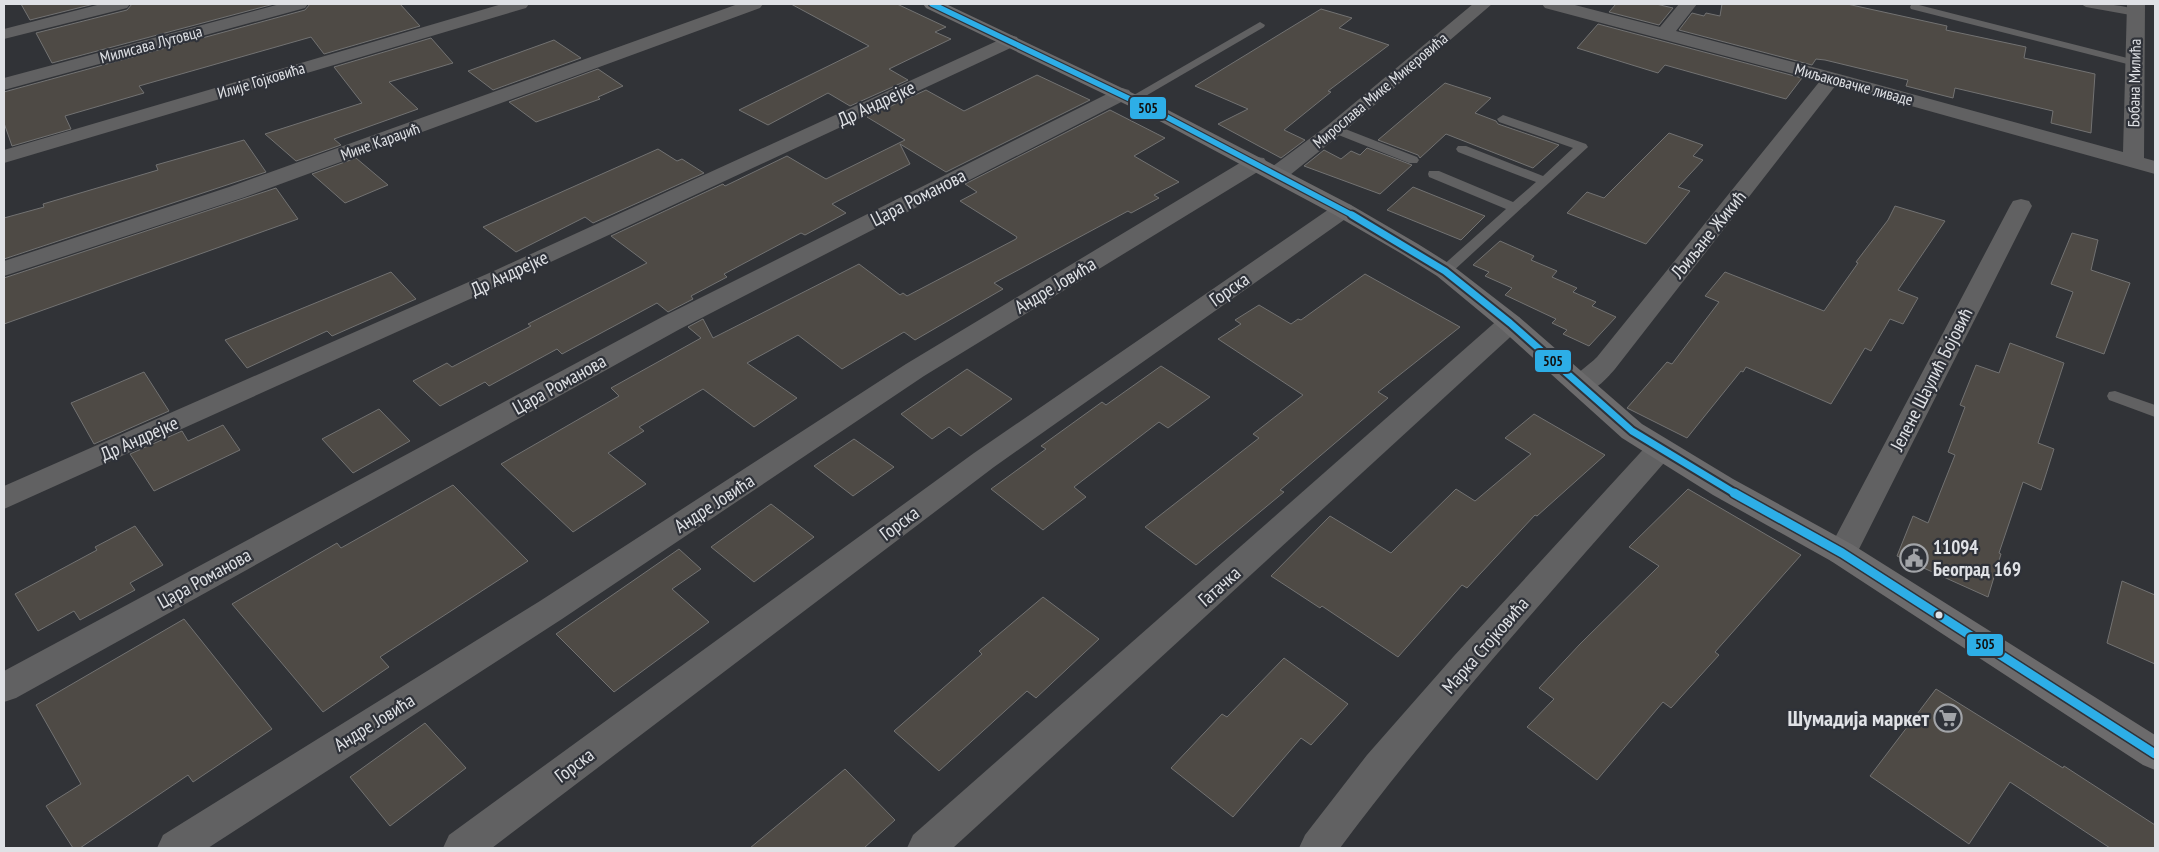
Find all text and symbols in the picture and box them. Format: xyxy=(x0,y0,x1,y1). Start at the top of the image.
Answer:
street label: Милисава Лутовца xyxy=(98,21,204,67)
street label: Мирослава Мике Микеровића xyxy=(1309,28,1451,152)
street label: Бобана Милића xyxy=(2123,39,2145,127)
street label: Илије Гојковића xyxy=(215,57,307,103)
street label: Миљаковачке ливаде xyxy=(1793,59,1915,109)
street label: Др Андрејке xyxy=(833,75,919,131)
line badge: 505 xyxy=(1129,96,1167,120)
text: 505 xyxy=(1138,99,1158,117)
street label: Мине Караџић xyxy=(338,117,422,165)
street label: Цара Романова xyxy=(866,163,970,231)
street label: Љиљане Жикић xyxy=(1665,185,1751,284)
street label: Др Андрејке xyxy=(466,245,552,301)
street label: Андре Јовића xyxy=(1010,251,1100,319)
street label: Горска xyxy=(1204,267,1254,311)
street label: Јелене Шаулић Бојовић xyxy=(1884,303,1977,456)
street label: Цара Романова xyxy=(508,348,610,420)
line badge: 505 xyxy=(1534,349,1572,373)
text: 505 xyxy=(1543,352,1563,370)
street label: Др Андрејке xyxy=(96,410,182,466)
street label: Андре Јовића xyxy=(670,468,758,538)
street label: Горска xyxy=(875,500,923,546)
place label: 11094 Београд 169 xyxy=(1933,535,2021,581)
street label: Цара Романова xyxy=(153,542,255,614)
public building icon: 11094 Београд 169 xyxy=(1899,543,1929,573)
street label: Гатачка xyxy=(1193,561,1245,611)
street label: Марка Стојковића xyxy=(1436,592,1534,698)
unlabelled marker xyxy=(1934,610,1944,620)
line badge: 505 xyxy=(1966,633,2004,657)
text: 505 xyxy=(1975,635,1995,653)
street label: Андре Јовића xyxy=(329,688,419,756)
supermarket icon: Шумадија маркет xyxy=(1933,703,1963,733)
place label: Шумадија маркет xyxy=(1788,704,1929,732)
street label: Горска xyxy=(550,742,598,788)

